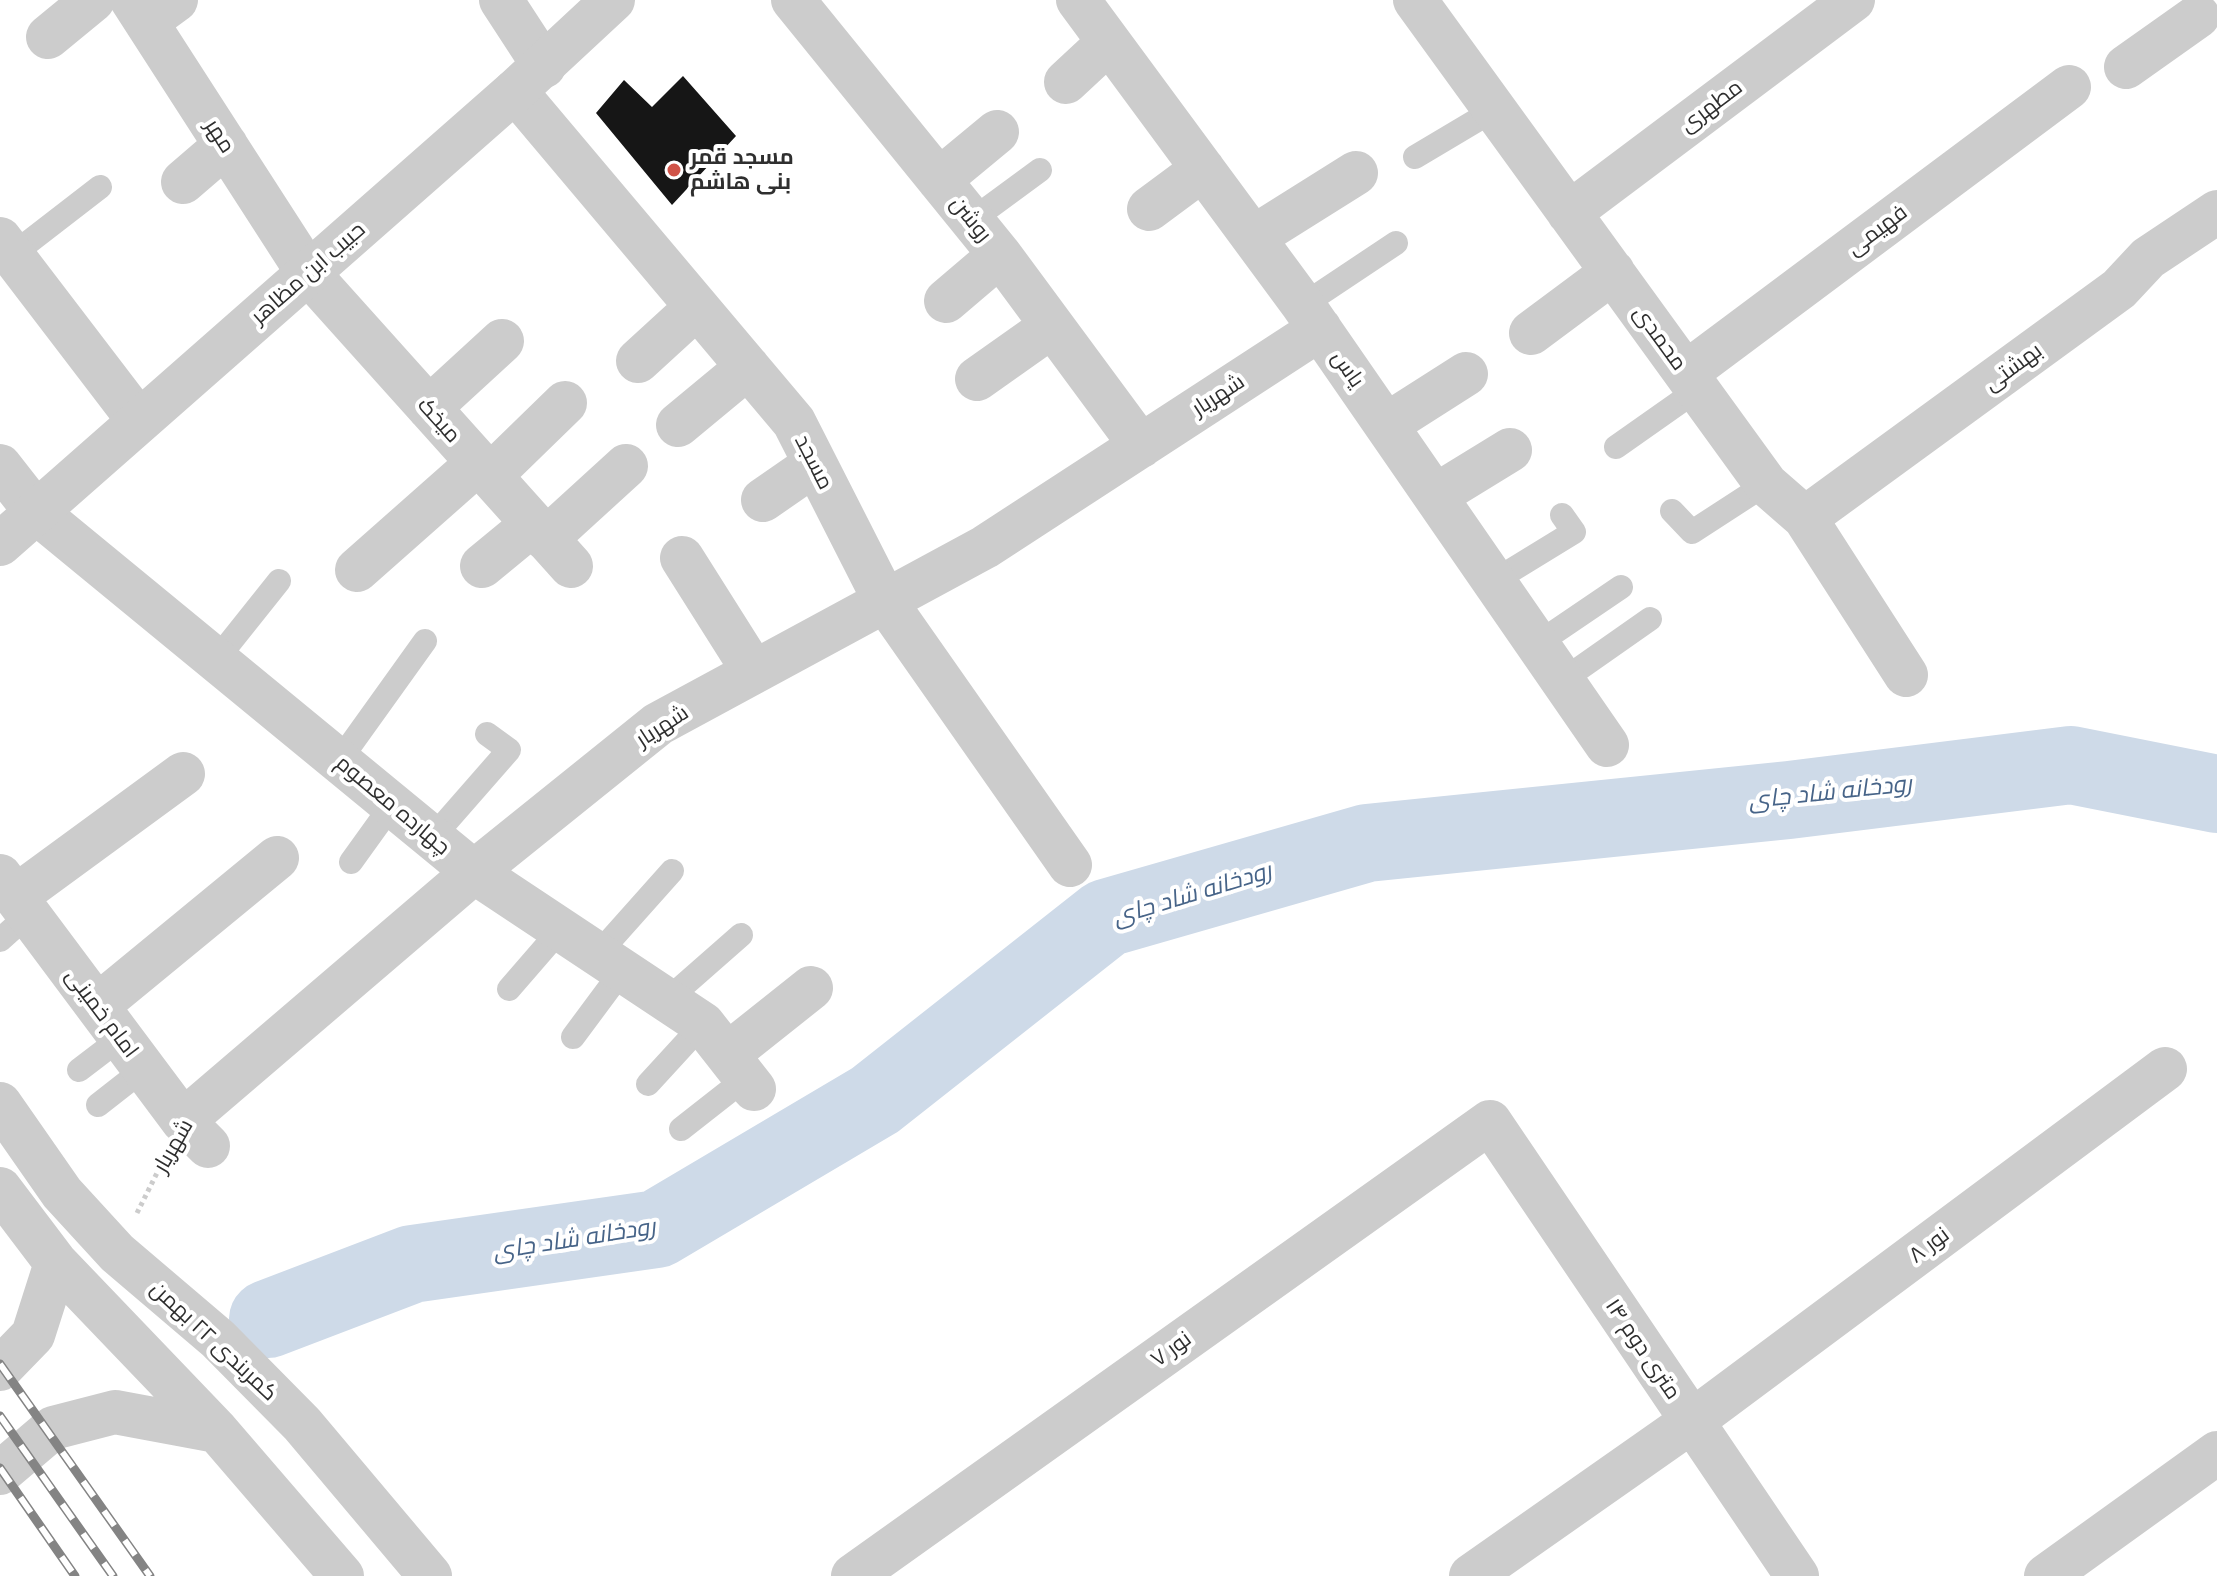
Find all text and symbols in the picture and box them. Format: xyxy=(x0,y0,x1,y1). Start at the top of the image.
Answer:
street label: مطهری xyxy=(1675,74,1747,138)
street label: مهر xyxy=(199,114,241,158)
place label: مسجد قمر بنی هاشم xyxy=(690,144,794,196)
marker: مسجد قمر بنی هاشم xyxy=(665,161,683,179)
street label: روشن xyxy=(945,191,997,247)
street label: فهیمی xyxy=(1842,199,1912,261)
street label: حبیب ابن مظاهر xyxy=(246,216,370,330)
street label: محمدی xyxy=(1628,300,1692,376)
street label: بهشتی xyxy=(1979,337,2047,397)
street label: یاس xyxy=(1326,345,1370,393)
street label: شهریار xyxy=(1187,368,1249,422)
street label: میخک xyxy=(412,392,466,448)
street label: مسجد xyxy=(789,430,839,494)
street label: شهریار xyxy=(631,699,693,753)
street label: چهارده معصوم xyxy=(330,749,456,861)
water label: رودخانه شاد چای xyxy=(1747,769,1913,815)
water label: رودخانه شاد چای xyxy=(1109,856,1275,932)
street label: امام خمینی xyxy=(60,963,144,1063)
street label: شهریار xyxy=(147,1115,199,1177)
water label: رودخانه شاد چای xyxy=(491,1212,657,1266)
street label: نور ۸ xyxy=(1904,1221,1954,1269)
street label: کمربندی ۲۲ بهمن xyxy=(145,1275,283,1407)
street label: ۱۴ متری دوم xyxy=(1600,1294,1686,1404)
street label: نور ۷ xyxy=(1146,1326,1196,1372)

